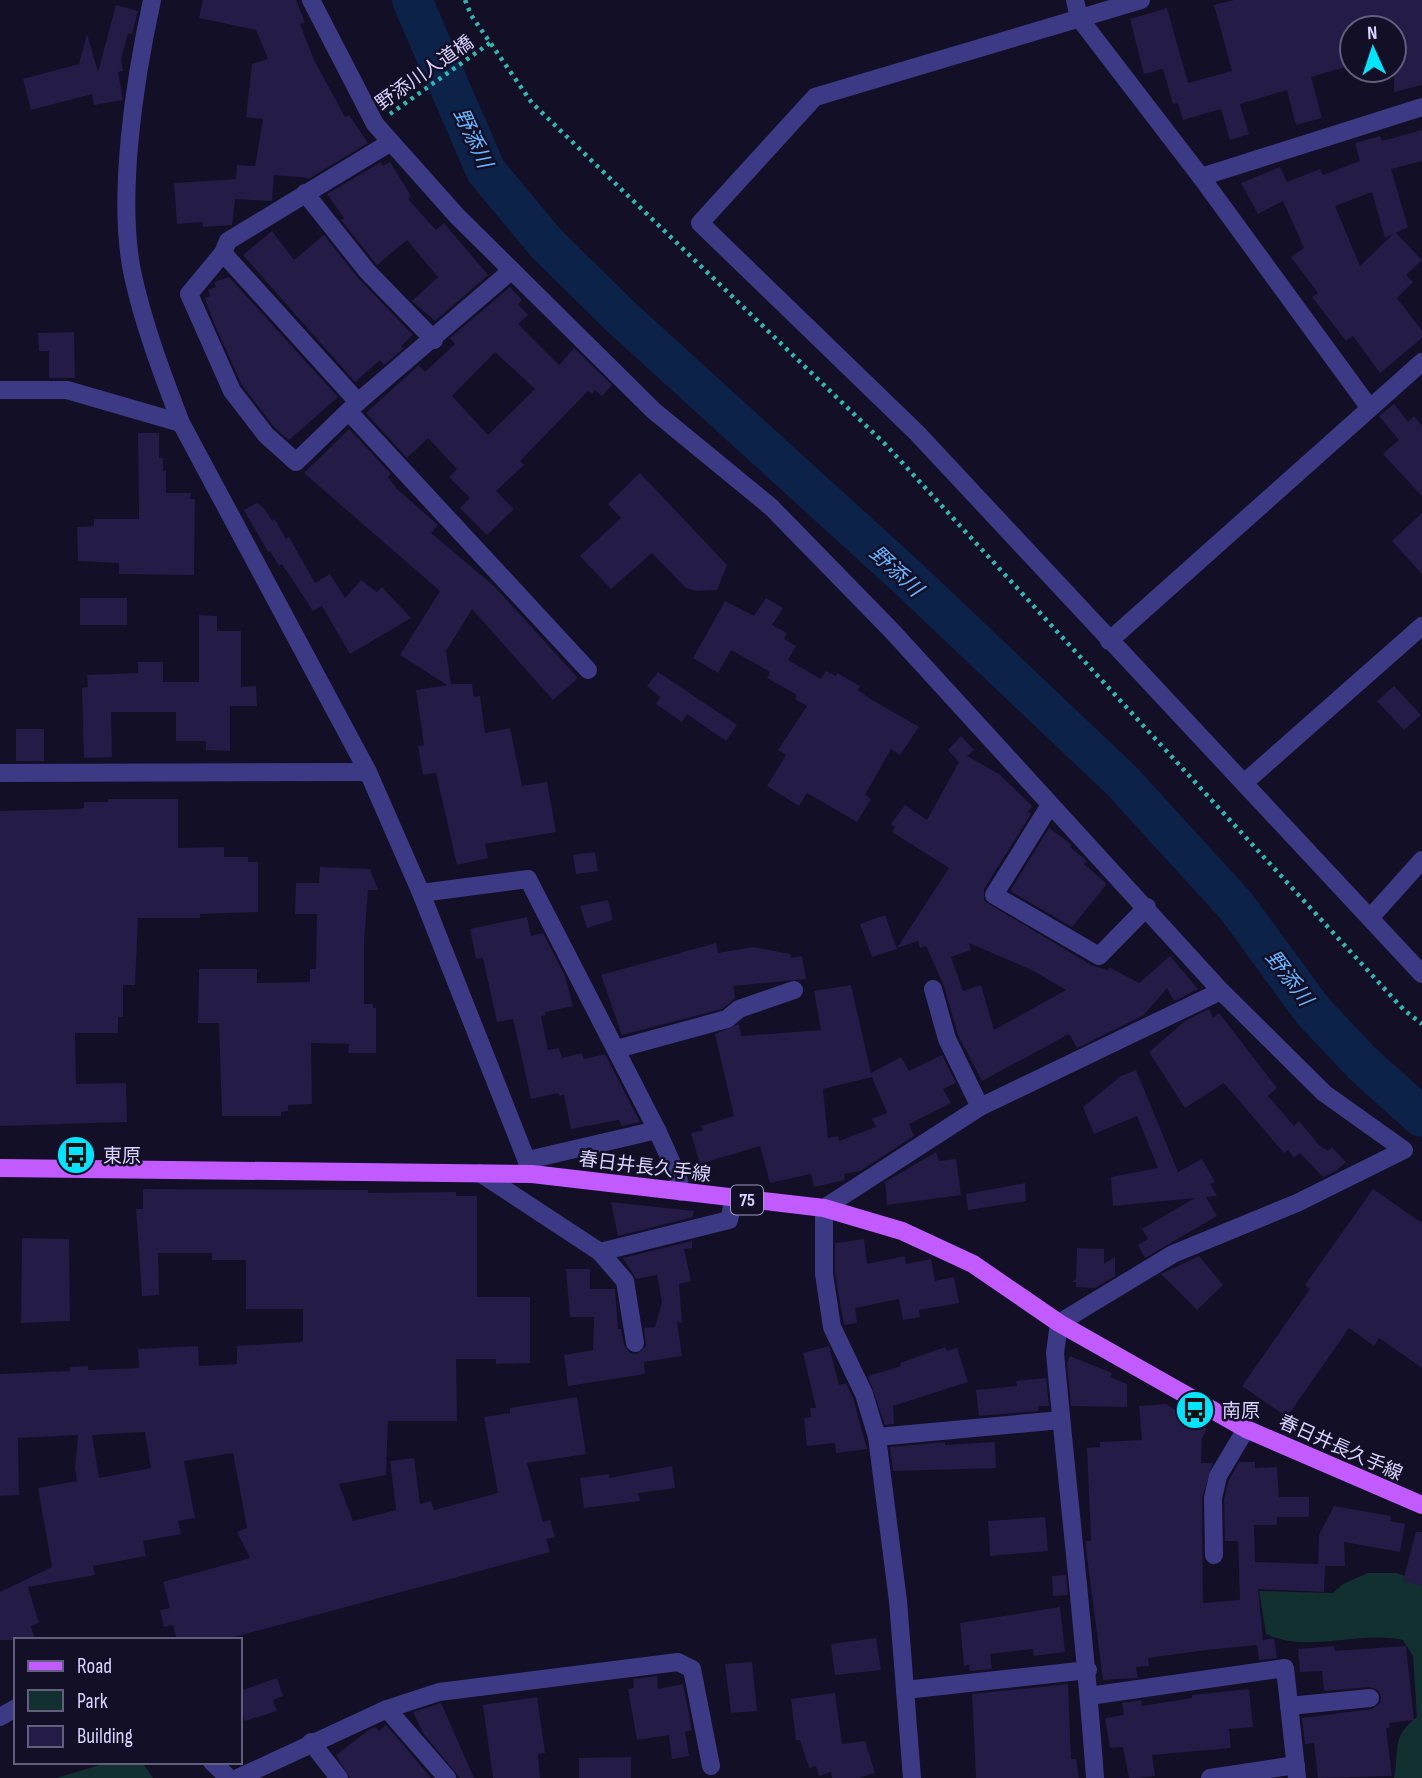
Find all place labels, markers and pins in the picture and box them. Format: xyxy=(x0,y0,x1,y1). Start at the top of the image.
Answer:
bus stop icon: 東原 xyxy=(55,1134,97,1176)
place label: 東原 xyxy=(103,1145,141,1168)
bus stop icon: 南原 xyxy=(1174,1389,1216,1431)
place label: 南原 xyxy=(1222,1400,1260,1423)

